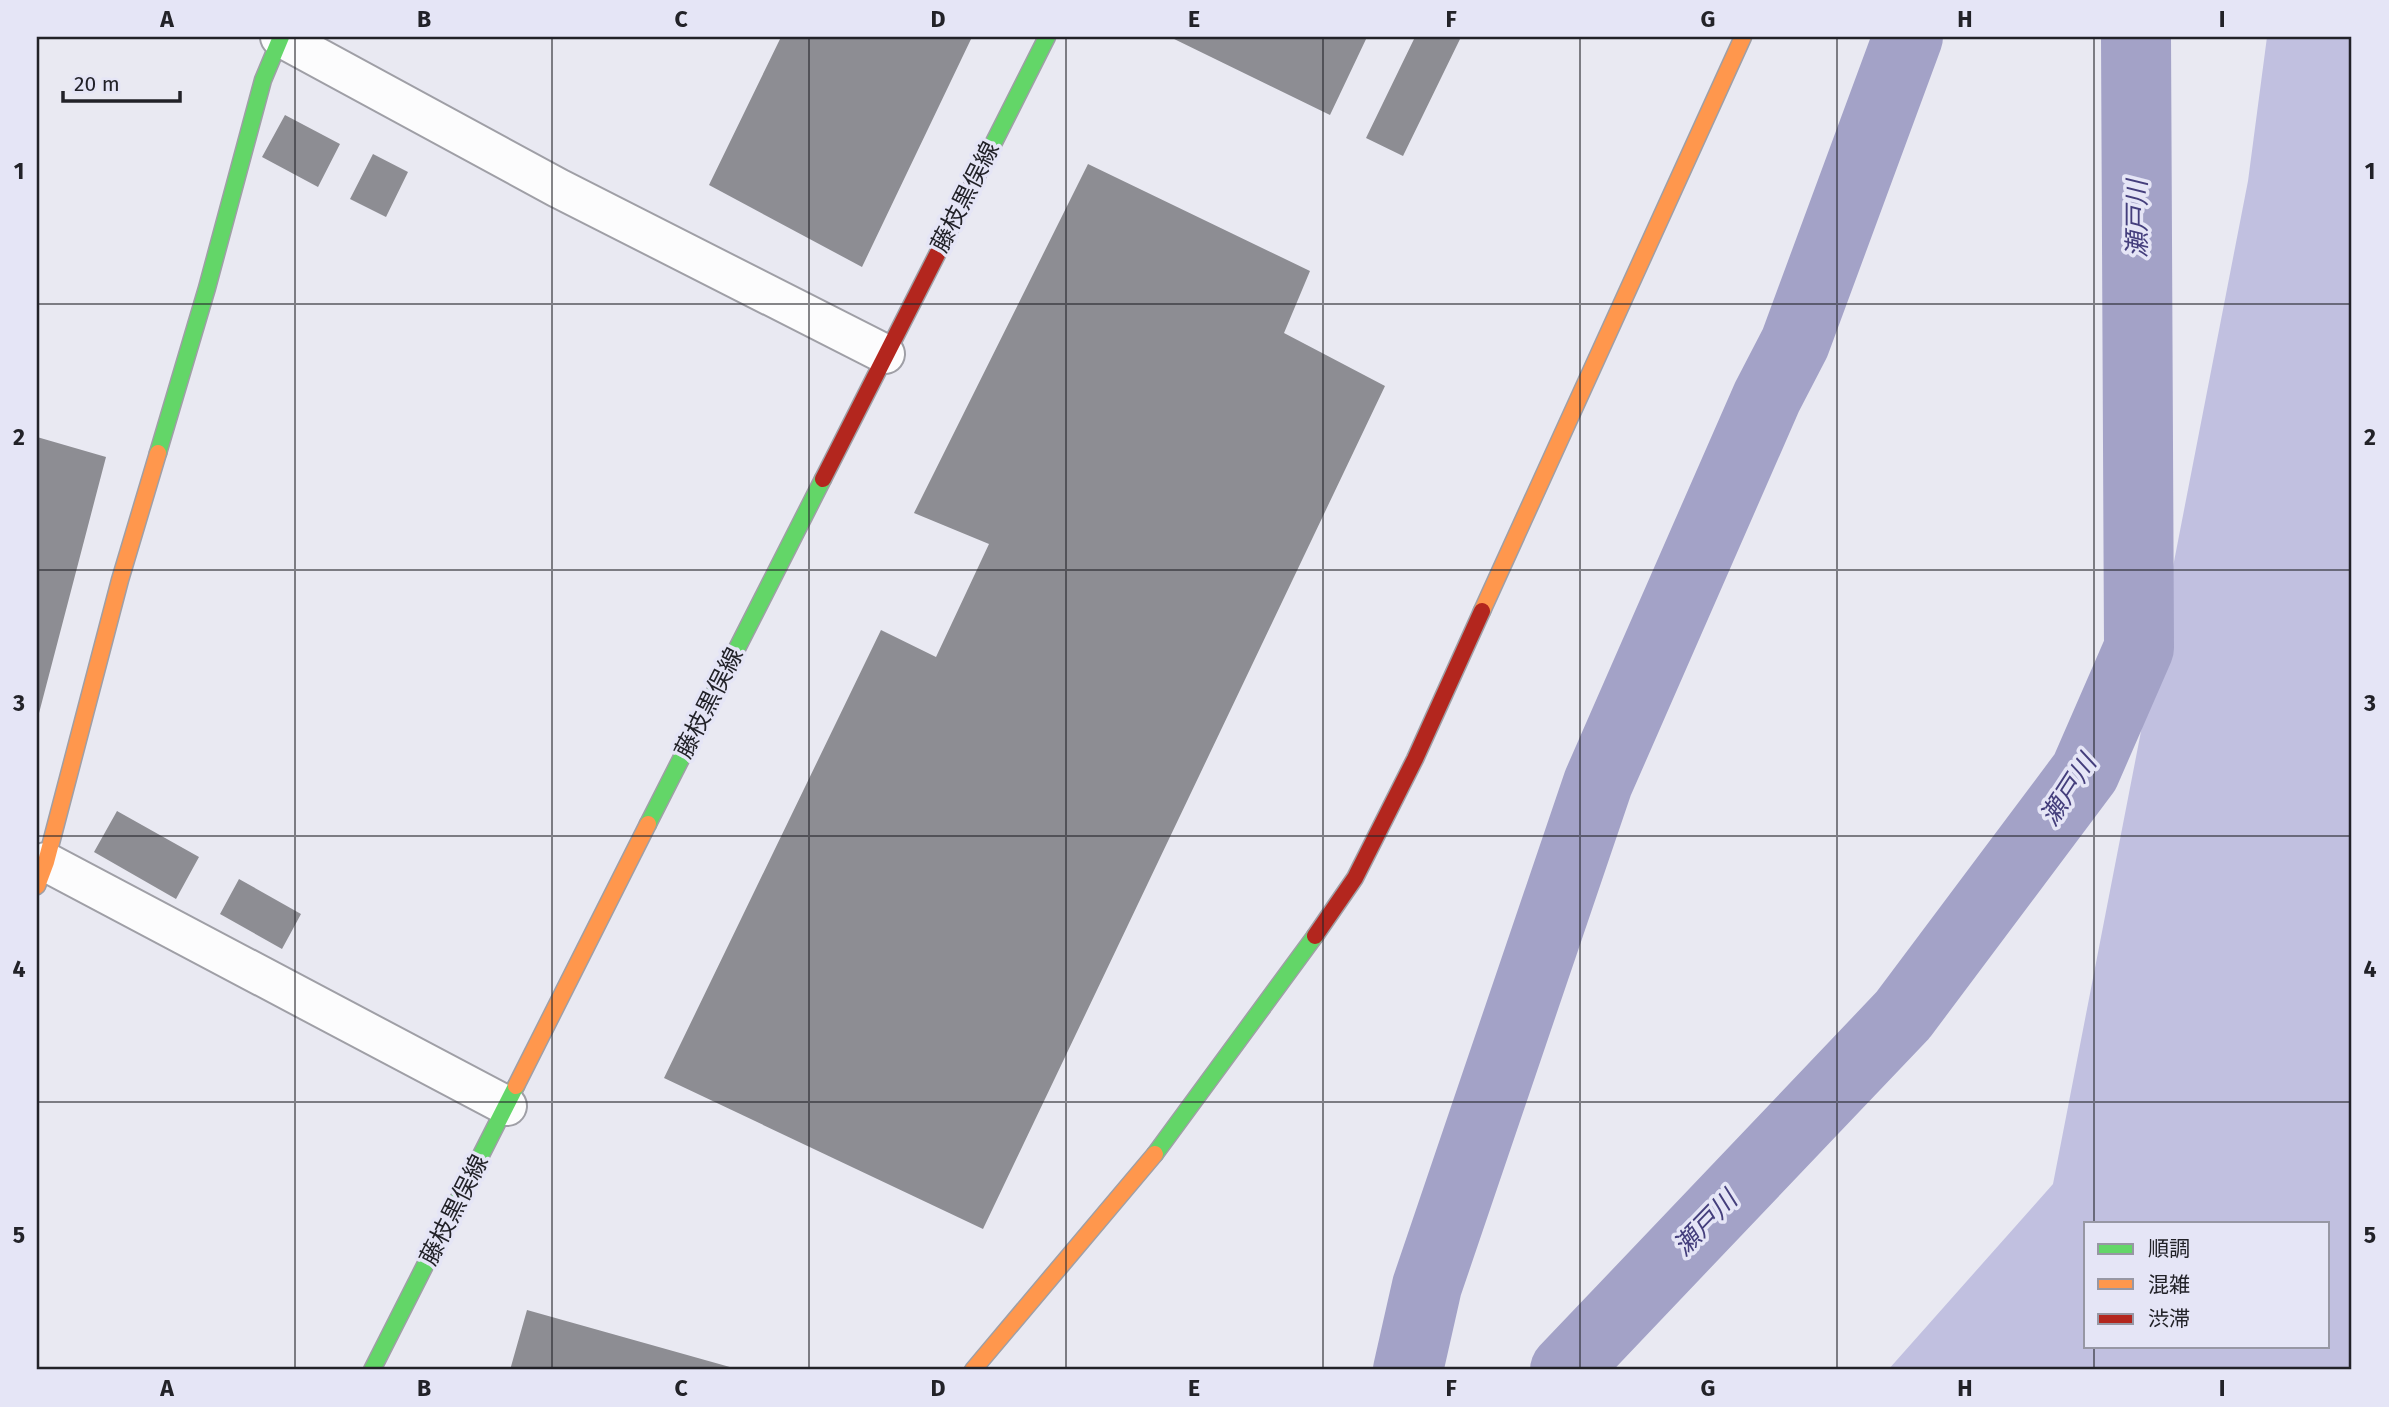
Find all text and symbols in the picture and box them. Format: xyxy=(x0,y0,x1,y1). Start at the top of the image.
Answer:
text: A xyxy=(159,5,174,33)
text: B xyxy=(417,5,431,33)
text: C xyxy=(674,5,688,33)
text: D xyxy=(931,5,946,33)
text: E xyxy=(1188,5,1200,33)
text: F xyxy=(1445,5,1457,33)
text: G xyxy=(1701,5,1715,33)
text: H xyxy=(1957,5,1973,33)
text: I xyxy=(2219,5,2225,33)
scale bar xyxy=(63,60,180,104)
text: 20 m xyxy=(74,71,120,97)
street label: 藤枝黒俣線 xyxy=(925,137,1005,257)
text: 1 xyxy=(14,157,24,185)
text: 1 xyxy=(2365,157,2375,185)
water label: 瀬戸川 xyxy=(2122,177,2153,258)
text: 2 xyxy=(13,423,25,451)
text: 2 xyxy=(2364,423,2376,451)
street label: 藤枝黒俣線 xyxy=(669,643,749,763)
text: 3 xyxy=(12,689,25,717)
text: 3 xyxy=(2363,689,2376,717)
water label: 瀬戸川 xyxy=(2034,747,2104,831)
text: 4 xyxy=(13,955,26,983)
text: 4 xyxy=(2364,955,2377,983)
street label: 藤枝黒俣線 xyxy=(414,1150,494,1270)
water label: 瀬戸川 xyxy=(1667,1182,1746,1262)
text: 5 xyxy=(13,1221,25,1249)
text: 5 xyxy=(2364,1221,2376,1249)
legend xyxy=(2084,1222,2330,1348)
text: 順調 xyxy=(2148,1236,2190,1262)
text: 混雑 xyxy=(2148,1272,2190,1298)
text: 渋滞 xyxy=(2148,1306,2190,1332)
text: A xyxy=(159,1374,174,1402)
text: B xyxy=(417,1374,431,1402)
text: C xyxy=(674,1374,688,1402)
text: D xyxy=(931,1374,946,1402)
text: E xyxy=(1188,1374,1200,1402)
text: F xyxy=(1445,1374,1457,1402)
text: G xyxy=(1701,1374,1715,1402)
text: H xyxy=(1957,1374,1973,1402)
text: I xyxy=(2219,1374,2225,1402)

